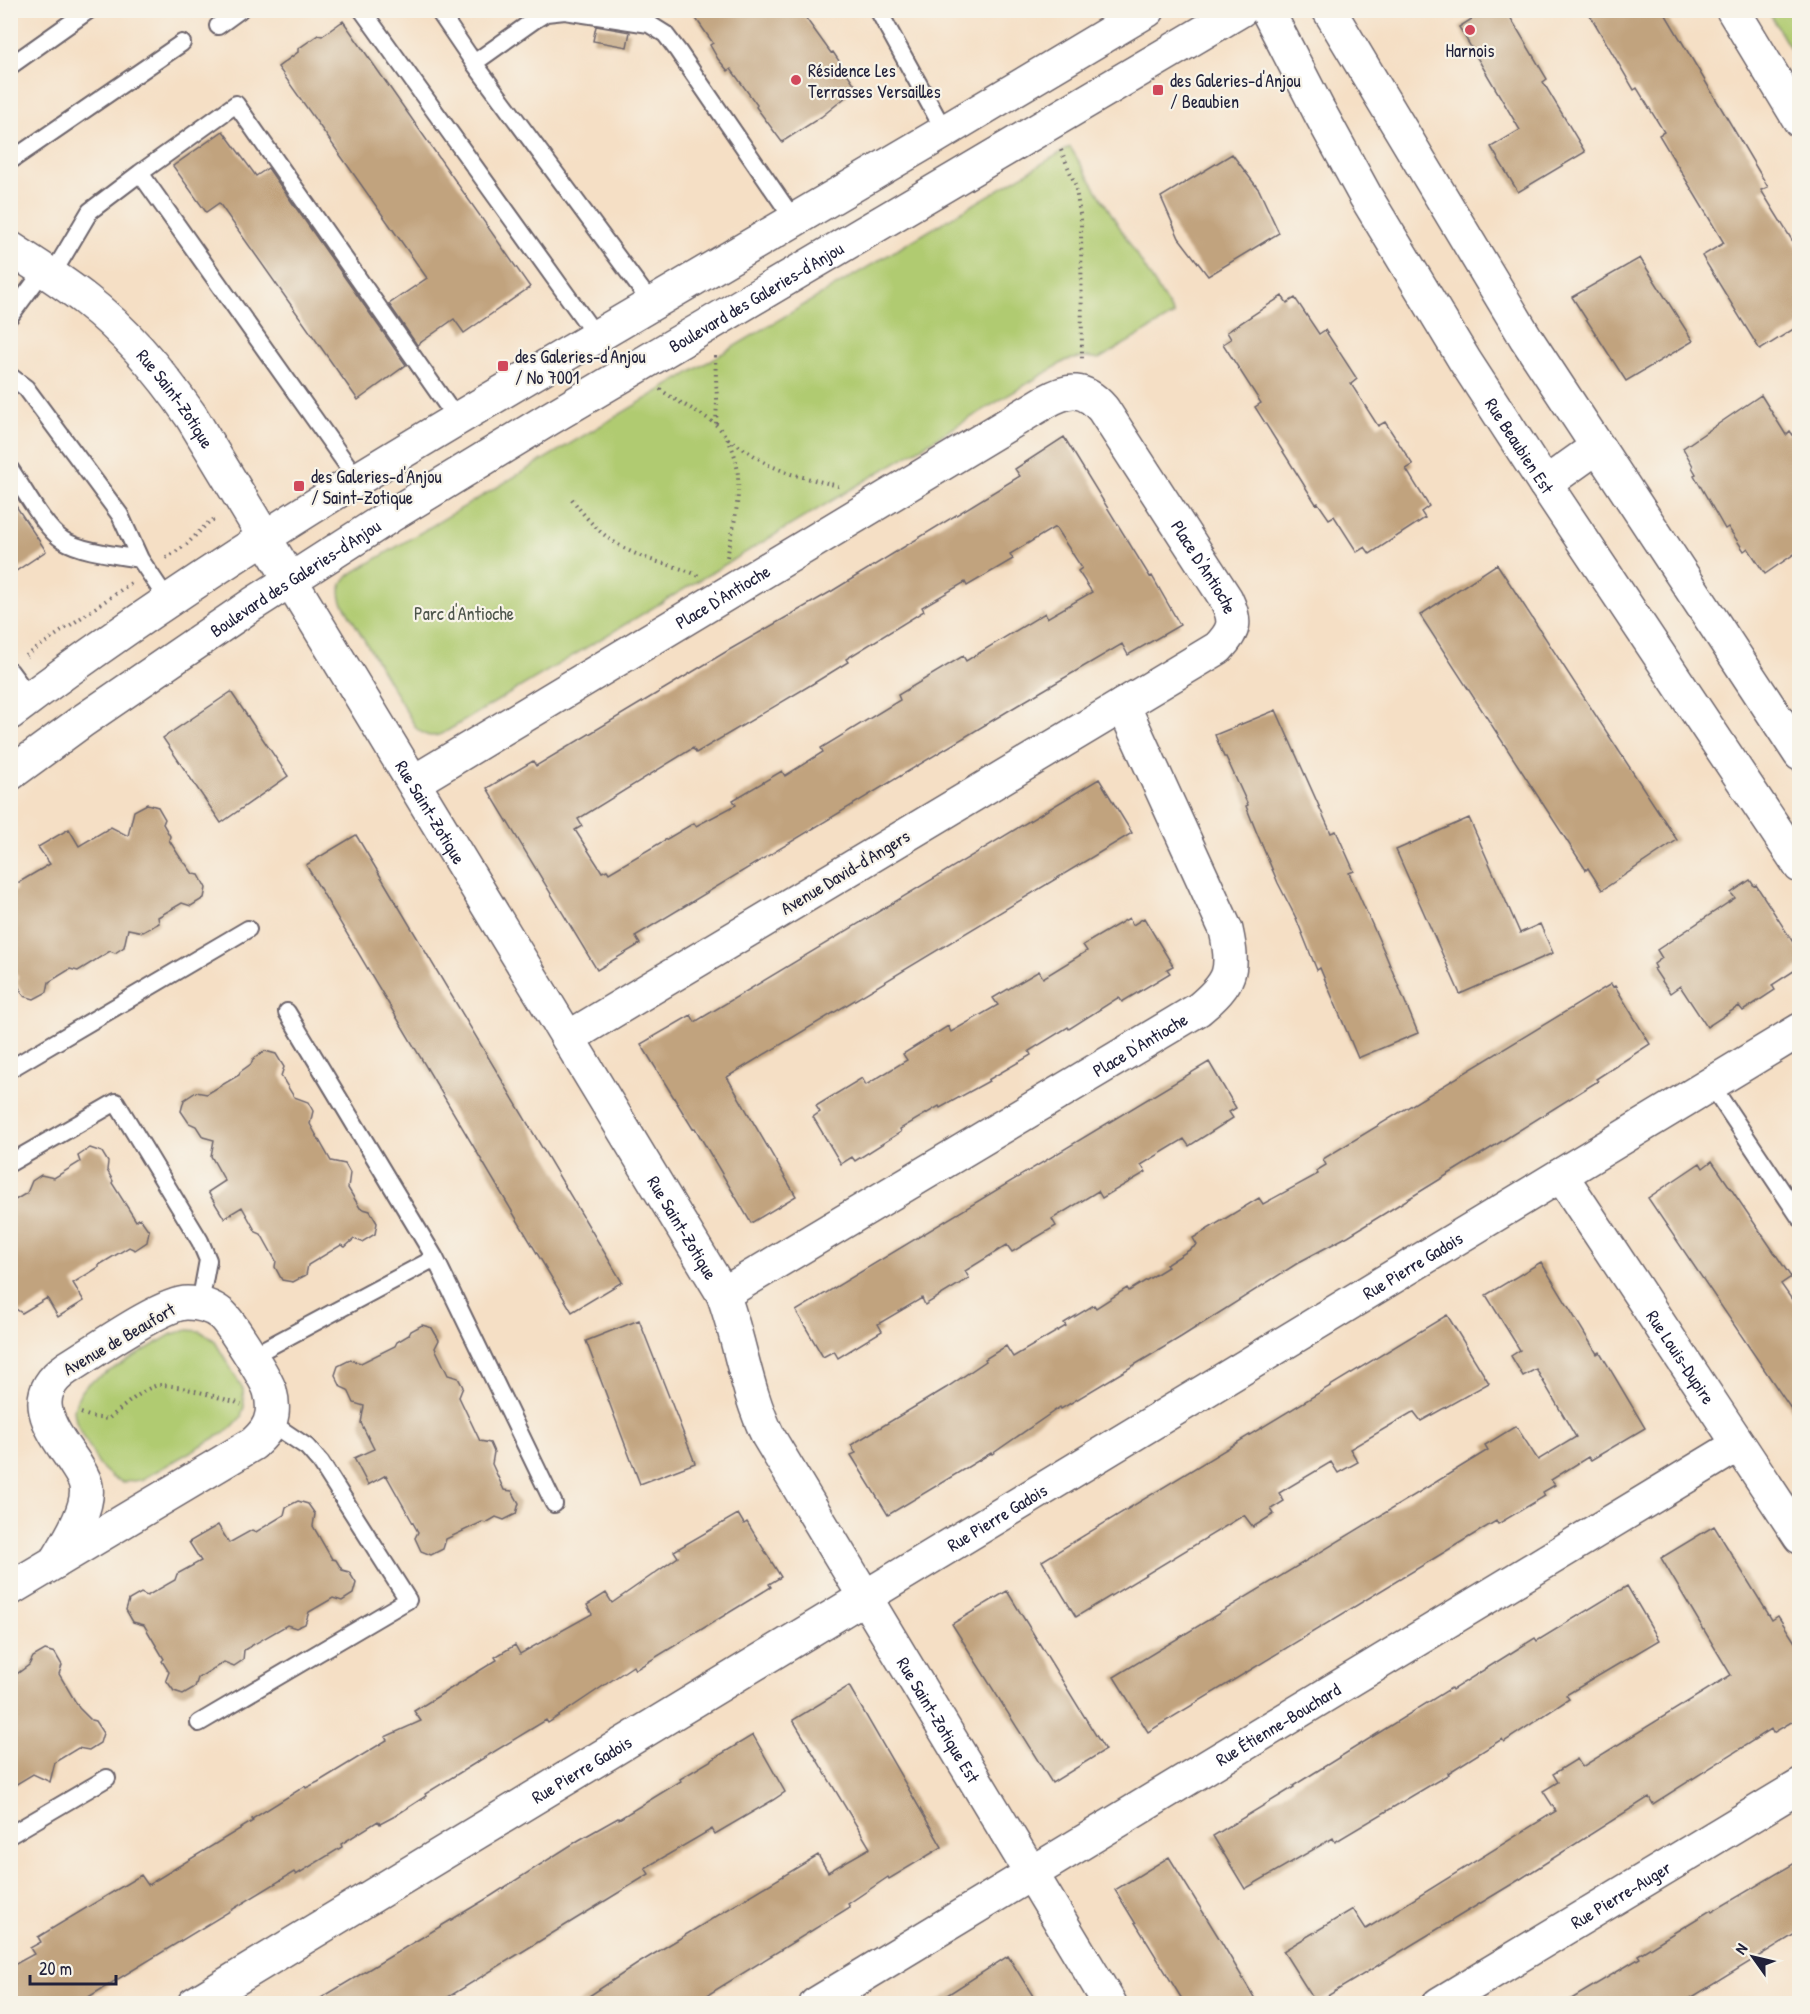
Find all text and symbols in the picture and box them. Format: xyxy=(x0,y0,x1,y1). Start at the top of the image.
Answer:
marker: Harnois xyxy=(1463,23,1477,37)
place label: Harnois xyxy=(1446,38,1494,63)
place label: Résidence Les Terrasses Versailles xyxy=(808,58,941,104)
place label: des Galeries-d'Anjou / Beaubien xyxy=(1170,68,1301,114)
marker: Résidence Les Terrasses Versailles xyxy=(789,73,803,87)
marker: des Galeries-d'Anjou / Beaubien xyxy=(1151,83,1165,97)
street label: Boulevard des Galeries-d'Anjou xyxy=(664,235,848,358)
street label: Rue Saint-Zotique xyxy=(131,343,220,453)
place label: des Galeries-d'Anjou / No 7001 xyxy=(515,344,646,390)
marker: des Galeries-d'Anjou / No 7001 xyxy=(496,359,510,373)
street label: Rue Beaubien Est xyxy=(1480,393,1561,499)
place label: des Galeries-d'Anjou / Saint-Zotique xyxy=(311,464,442,510)
marker: des Galeries-d'Anjou / Saint-Zotique xyxy=(292,479,306,493)
street label: Boulevard des Galeries-d'Anjou xyxy=(205,513,385,643)
street label: Place D'Antioche xyxy=(1166,515,1243,617)
street label: Place D'Antioche xyxy=(670,558,774,634)
park label: Parc d'Antioche xyxy=(414,601,514,626)
street label: Rue Saint-Zotique xyxy=(390,755,472,868)
street label: Avenue David-d'Angers xyxy=(776,823,914,921)
street label: Place D'Antioche xyxy=(1088,1006,1192,1082)
street label: Rue Saint-Zotique xyxy=(642,1171,724,1284)
street label: Rue Pierre Gadois xyxy=(1358,1225,1467,1305)
street label: Avenue de Beaufort xyxy=(58,1296,180,1381)
street label: Rue Louis-Dupire xyxy=(1641,1305,1721,1409)
street label: Rue Pierre Gadois xyxy=(942,1477,1052,1557)
street label: Rue Saint-Zotique Est xyxy=(891,1652,987,1788)
street label: Rue Étienne-Bouchard xyxy=(1211,1677,1345,1772)
street label: Rue Pierre Gadois xyxy=(527,1729,636,1809)
street label: Rue Pierre-Auger xyxy=(1566,1854,1675,1934)
north arrow xyxy=(1723,1927,1783,1987)
text: N xyxy=(1729,1939,1752,1958)
scale bar xyxy=(30,1948,116,1986)
text: 20 m xyxy=(39,1956,72,1981)

